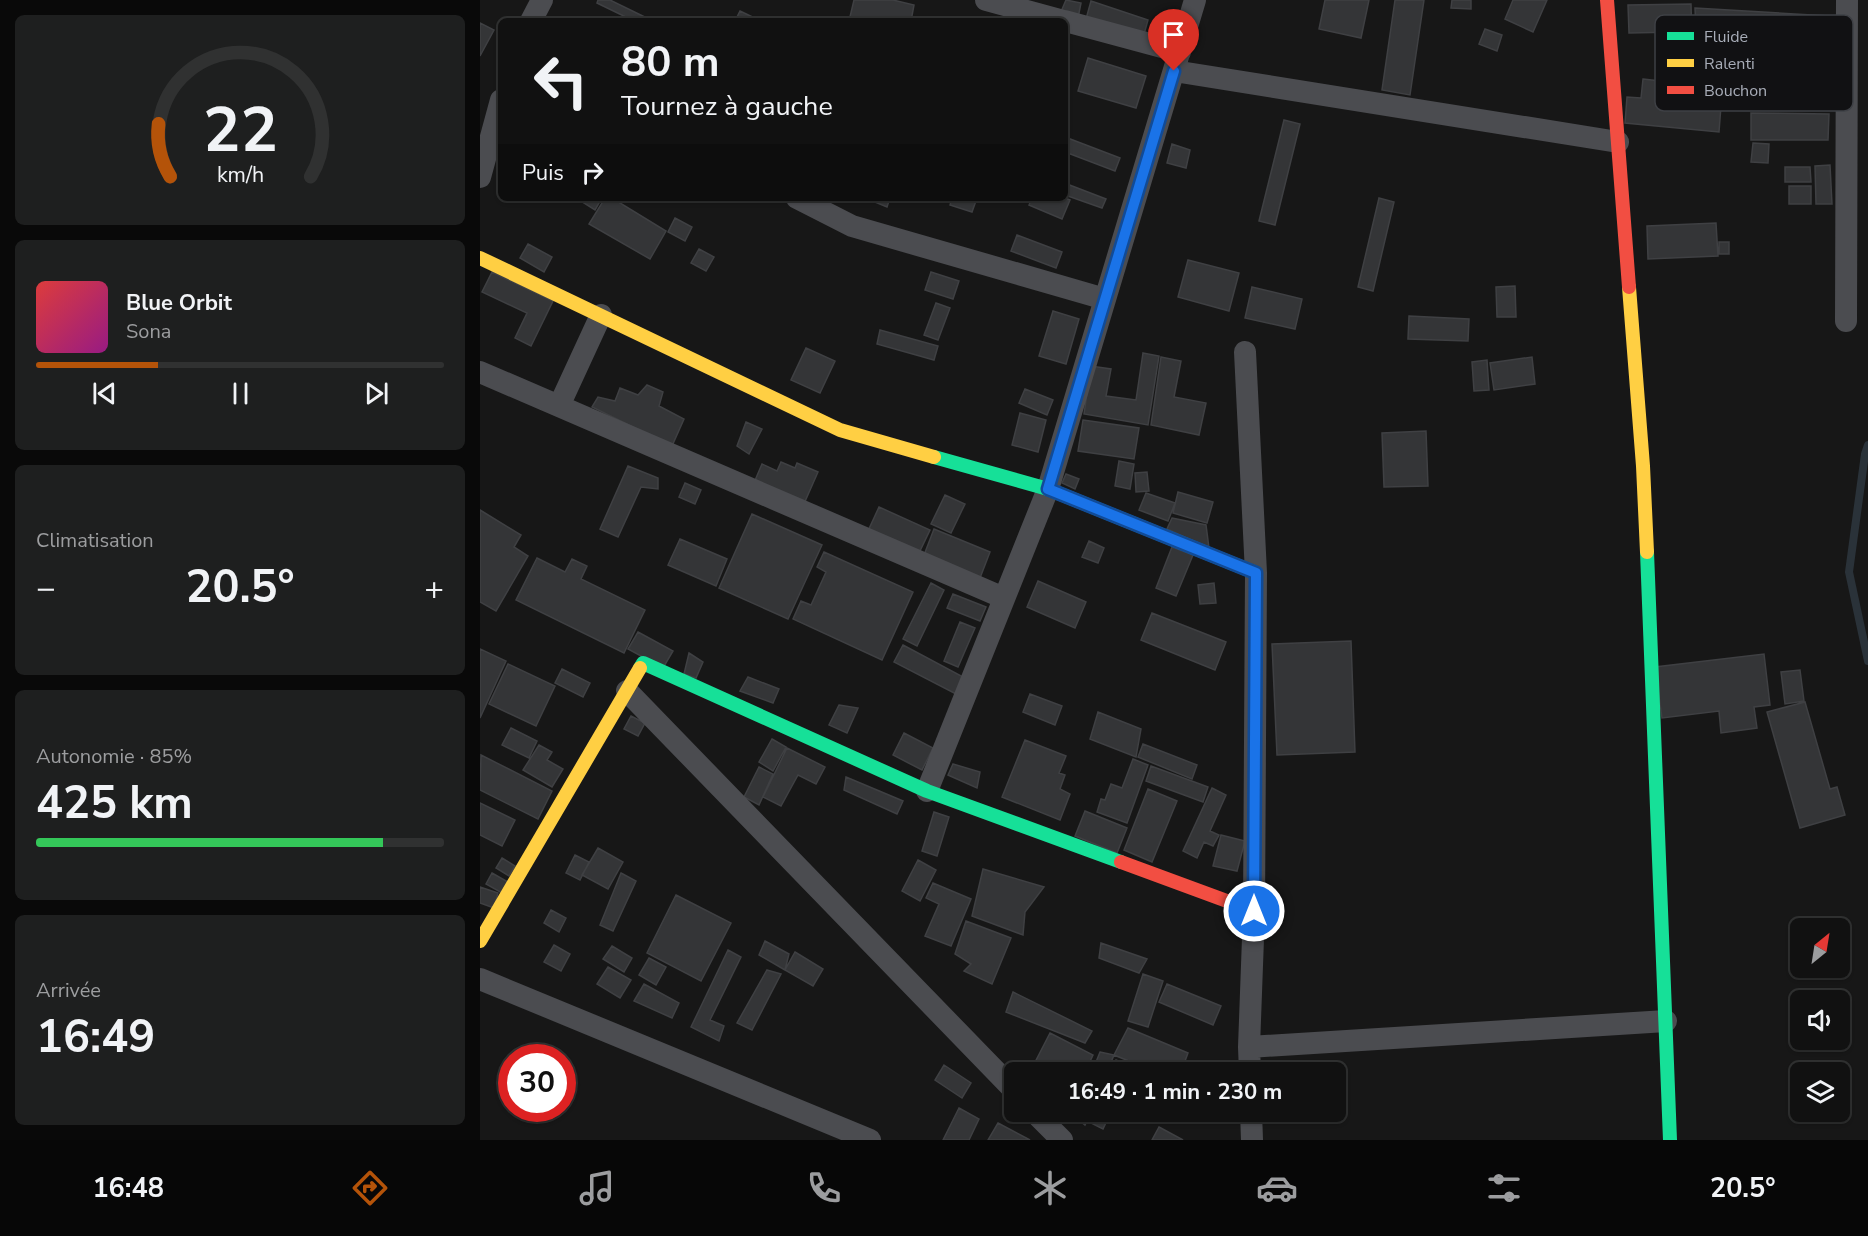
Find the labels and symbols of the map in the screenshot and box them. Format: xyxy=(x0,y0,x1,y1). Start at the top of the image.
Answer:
pin xyxy=(1148,9,1199,71)
legend xyxy=(1655,15,1853,111)
text: Fluide xyxy=(1704,26,1748,48)
text: Ralenti xyxy=(1704,53,1755,75)
text: Bouchon xyxy=(1704,80,1767,102)
position arrow xyxy=(1222,879,1286,943)
north arrow xyxy=(1790,918,1850,978)
speed limit sign: 30 xyxy=(498,1044,576,1122)

